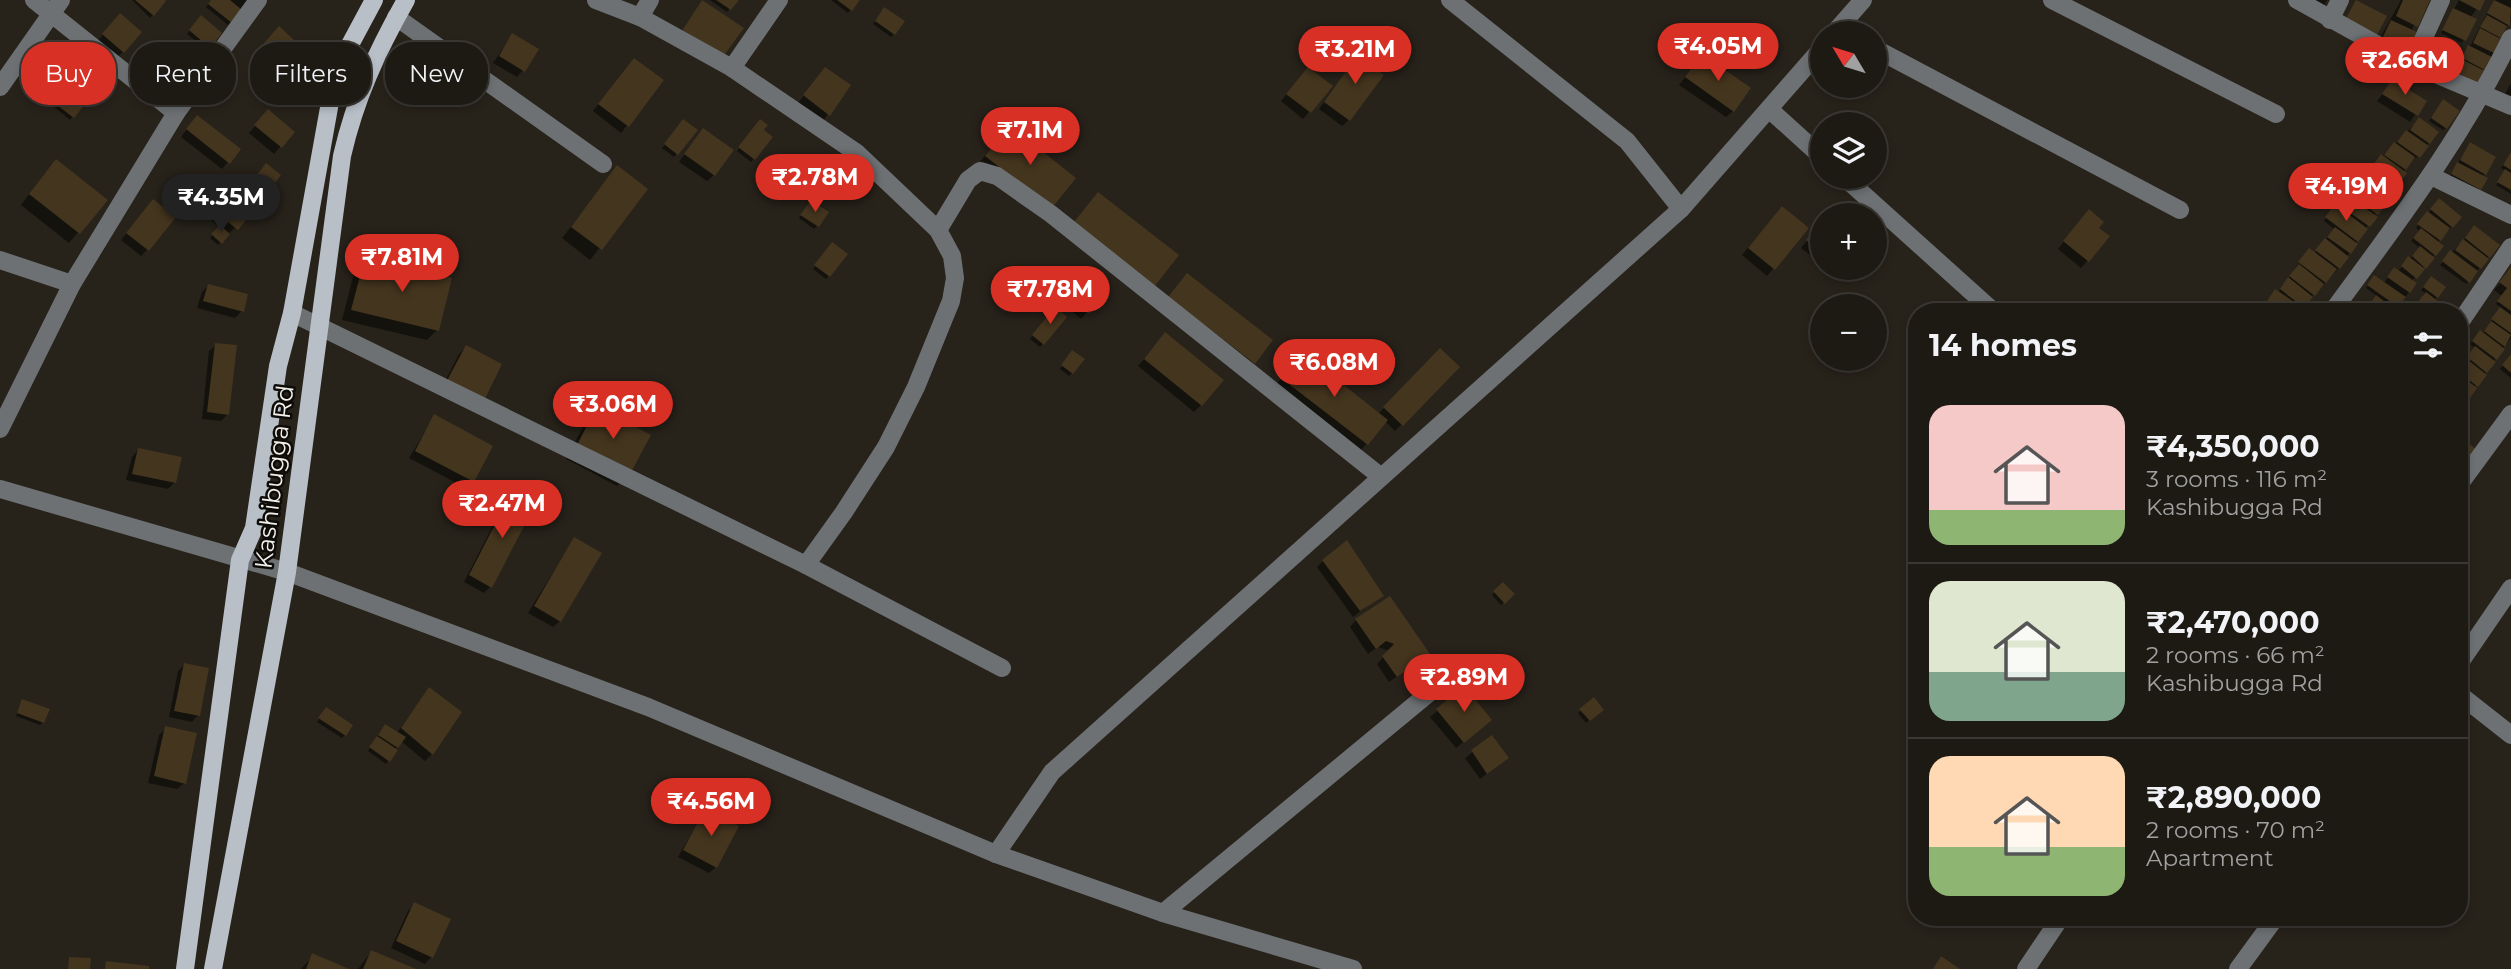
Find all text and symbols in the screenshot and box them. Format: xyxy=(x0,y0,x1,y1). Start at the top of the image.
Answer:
north arrow xyxy=(1810,21,1886,98)
map controls xyxy=(1810,21,1887,371)
pin: ₹4.05M xyxy=(1661,24,1775,83)
pin: ₹3.21M xyxy=(1298,27,1412,86)
text: ₹4.05M xyxy=(1674,32,1762,60)
text: ₹3.21M xyxy=(1314,35,1396,63)
pin: ₹2.66M xyxy=(2348,38,2462,97)
chip: Buy xyxy=(21,42,116,105)
chip: Rent xyxy=(130,42,236,105)
chip: Filters xyxy=(250,42,371,105)
chip: New xyxy=(385,42,488,105)
text: ₹2.66M xyxy=(2361,46,2449,74)
pin: ₹7.1M xyxy=(981,108,1079,167)
button: layers xyxy=(1810,112,1887,189)
text: ₹7.1M xyxy=(997,116,1063,144)
pin: ₹2.78M xyxy=(758,154,872,214)
text: ₹2.78M xyxy=(771,163,859,191)
pin: ₹4.19M xyxy=(2289,164,2403,223)
text: ₹4.19M xyxy=(2304,172,2388,200)
pin: ₹4.35M xyxy=(164,174,278,234)
text: ₹4.35M xyxy=(177,183,265,211)
button: + xyxy=(1810,203,1887,280)
pin: ₹7.81M xyxy=(345,234,459,294)
text: ₹7.81M xyxy=(361,243,443,271)
pin: ₹7.78M xyxy=(993,266,1107,326)
text: ₹7.78M xyxy=(1007,275,1093,303)
button: − xyxy=(1810,294,1887,371)
icon: filters xyxy=(2409,326,2447,364)
text: 14 homes xyxy=(1929,327,2077,364)
pin: ₹6.08M xyxy=(1277,340,1391,399)
text: ₹6.08M xyxy=(1289,348,1379,376)
pin: ₹3.06M xyxy=(556,382,670,441)
street label: Kashibugga Rd xyxy=(248,384,300,570)
text: ₹3.06M xyxy=(569,390,657,418)
text: ₹4,350,000 xyxy=(2146,428,2320,465)
icon: home xyxy=(1985,433,2069,517)
text: 3 rooms · 116 m² xyxy=(2146,465,2327,493)
pin: ₹2.47M xyxy=(445,480,559,540)
text: ₹2.47M xyxy=(458,489,546,517)
text: Kashibugga Rd xyxy=(2146,493,2323,521)
text: ₹2,470,000 xyxy=(2146,604,2320,641)
icon: home xyxy=(1985,609,2069,693)
text: 2 rooms · 66 m² xyxy=(2146,641,2325,669)
pin: ₹2.89M xyxy=(1407,654,1521,714)
text: ₹2.89M xyxy=(1420,663,1508,691)
text: Kashibugga Rd xyxy=(2146,669,2323,697)
pin: ₹4.56M xyxy=(654,778,768,838)
text: ₹2,890,000 xyxy=(2146,779,2321,816)
icon: home xyxy=(1985,784,2069,868)
text: ₹4.56M xyxy=(667,787,755,815)
text: 2 rooms · 70 m² xyxy=(2146,816,2325,844)
text: Apartment xyxy=(2146,844,2274,872)

